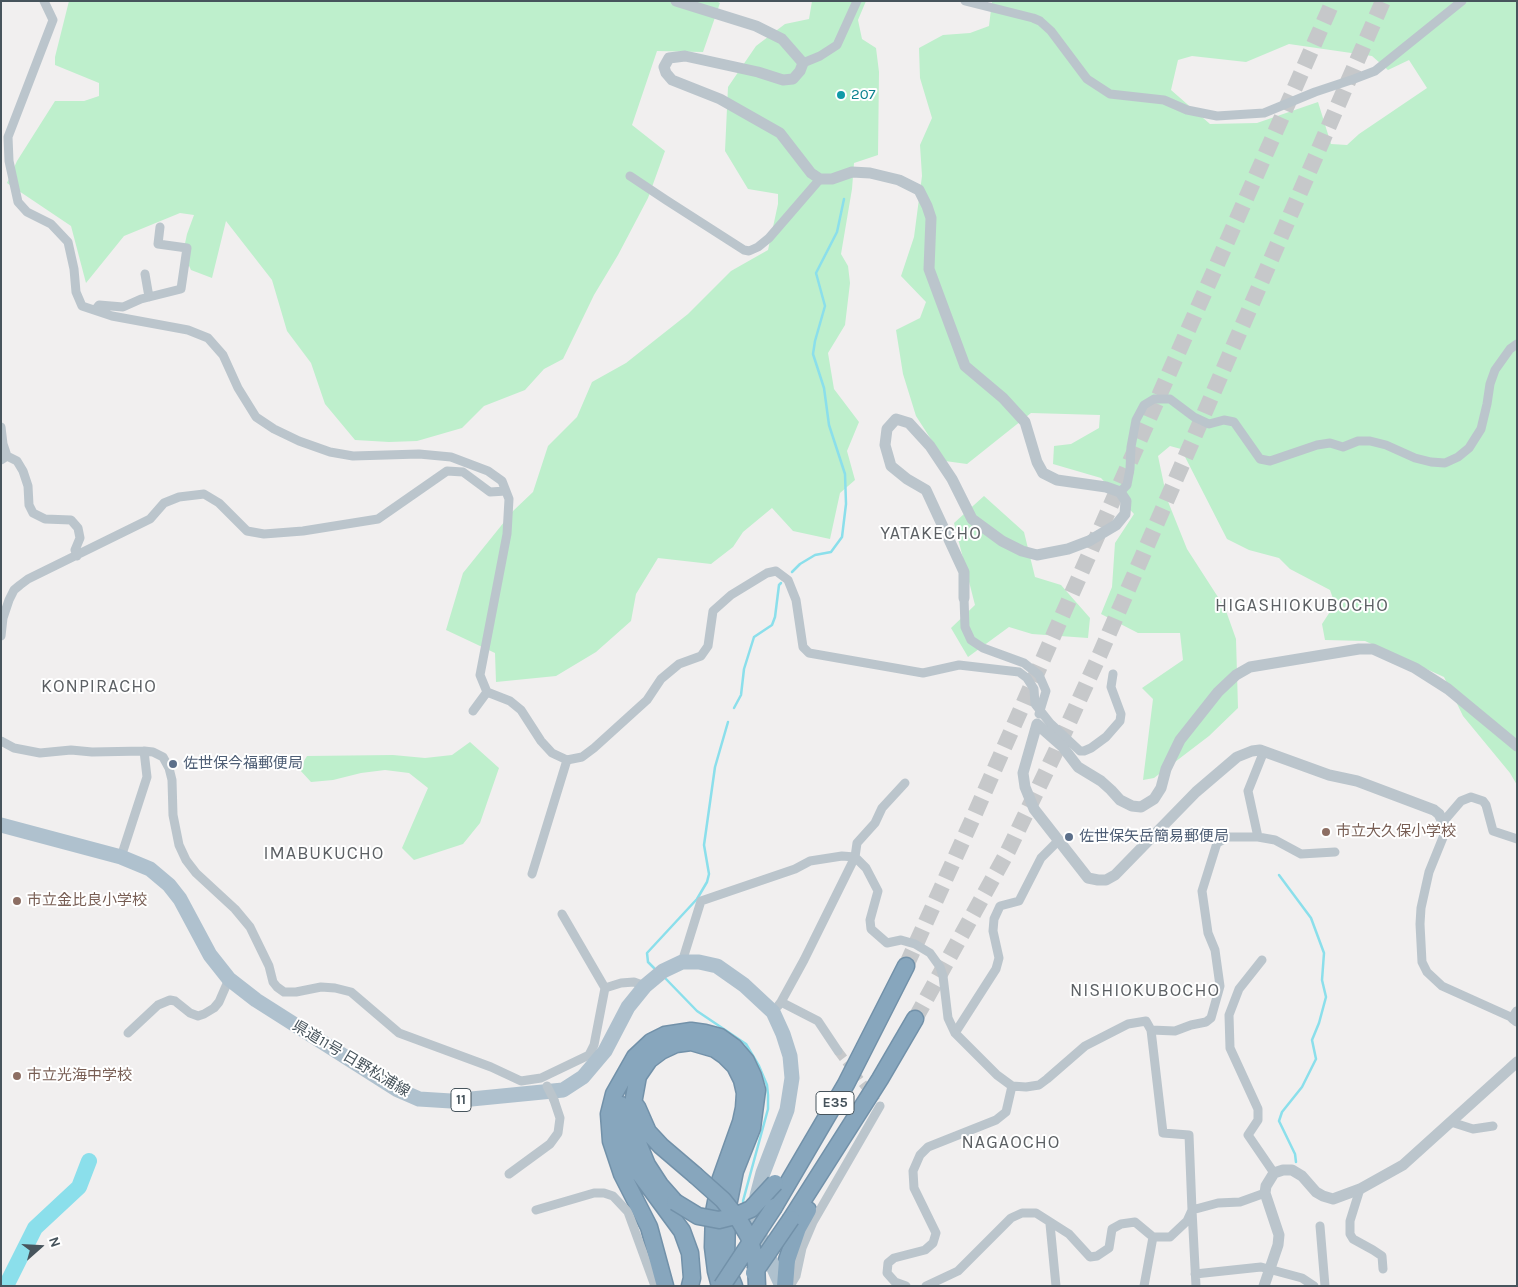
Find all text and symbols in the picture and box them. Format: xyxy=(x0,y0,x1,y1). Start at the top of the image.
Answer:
place label: 207 xyxy=(851,86,876,104)
marker: 207 xyxy=(835,89,847,101)
district label: YATAKECHO xyxy=(879,523,983,545)
district label: HIGASHIOKUBOCHO xyxy=(1213,595,1391,617)
district label: KONPIRACHO xyxy=(40,676,158,698)
place label: 佐世保今福郵便局 xyxy=(183,755,303,773)
marker: 佐世保今福郵便局 xyxy=(167,758,179,770)
place label: 市立大久保小学校 xyxy=(1336,823,1456,841)
marker: 市立大久保小学校 xyxy=(1320,826,1332,838)
place label: 佐世保矢岳簡易郵便局 xyxy=(1079,828,1229,846)
marker: 佐世保矢岳簡易郵便局 xyxy=(1063,831,1075,843)
district label: IMABUKUCHO xyxy=(262,843,386,865)
place label: 市立金比良小学校 xyxy=(27,892,147,910)
marker: 市立金比良小学校 xyxy=(11,895,23,907)
district label: NISHIOKUBOCHO xyxy=(1068,980,1222,1002)
street label: 県道11号 日野松浦線 xyxy=(289,1017,413,1101)
place label: 市立光海中学校 xyxy=(27,1067,132,1085)
marker: 市立光海中学校 xyxy=(11,1070,23,1082)
road number: 11 xyxy=(451,1088,471,1112)
road number: E35 xyxy=(816,1092,854,1114)
district label: NAGAOCHO xyxy=(961,1132,1061,1154)
north arrow xyxy=(15,1222,65,1272)
text: N xyxy=(45,1234,64,1249)

